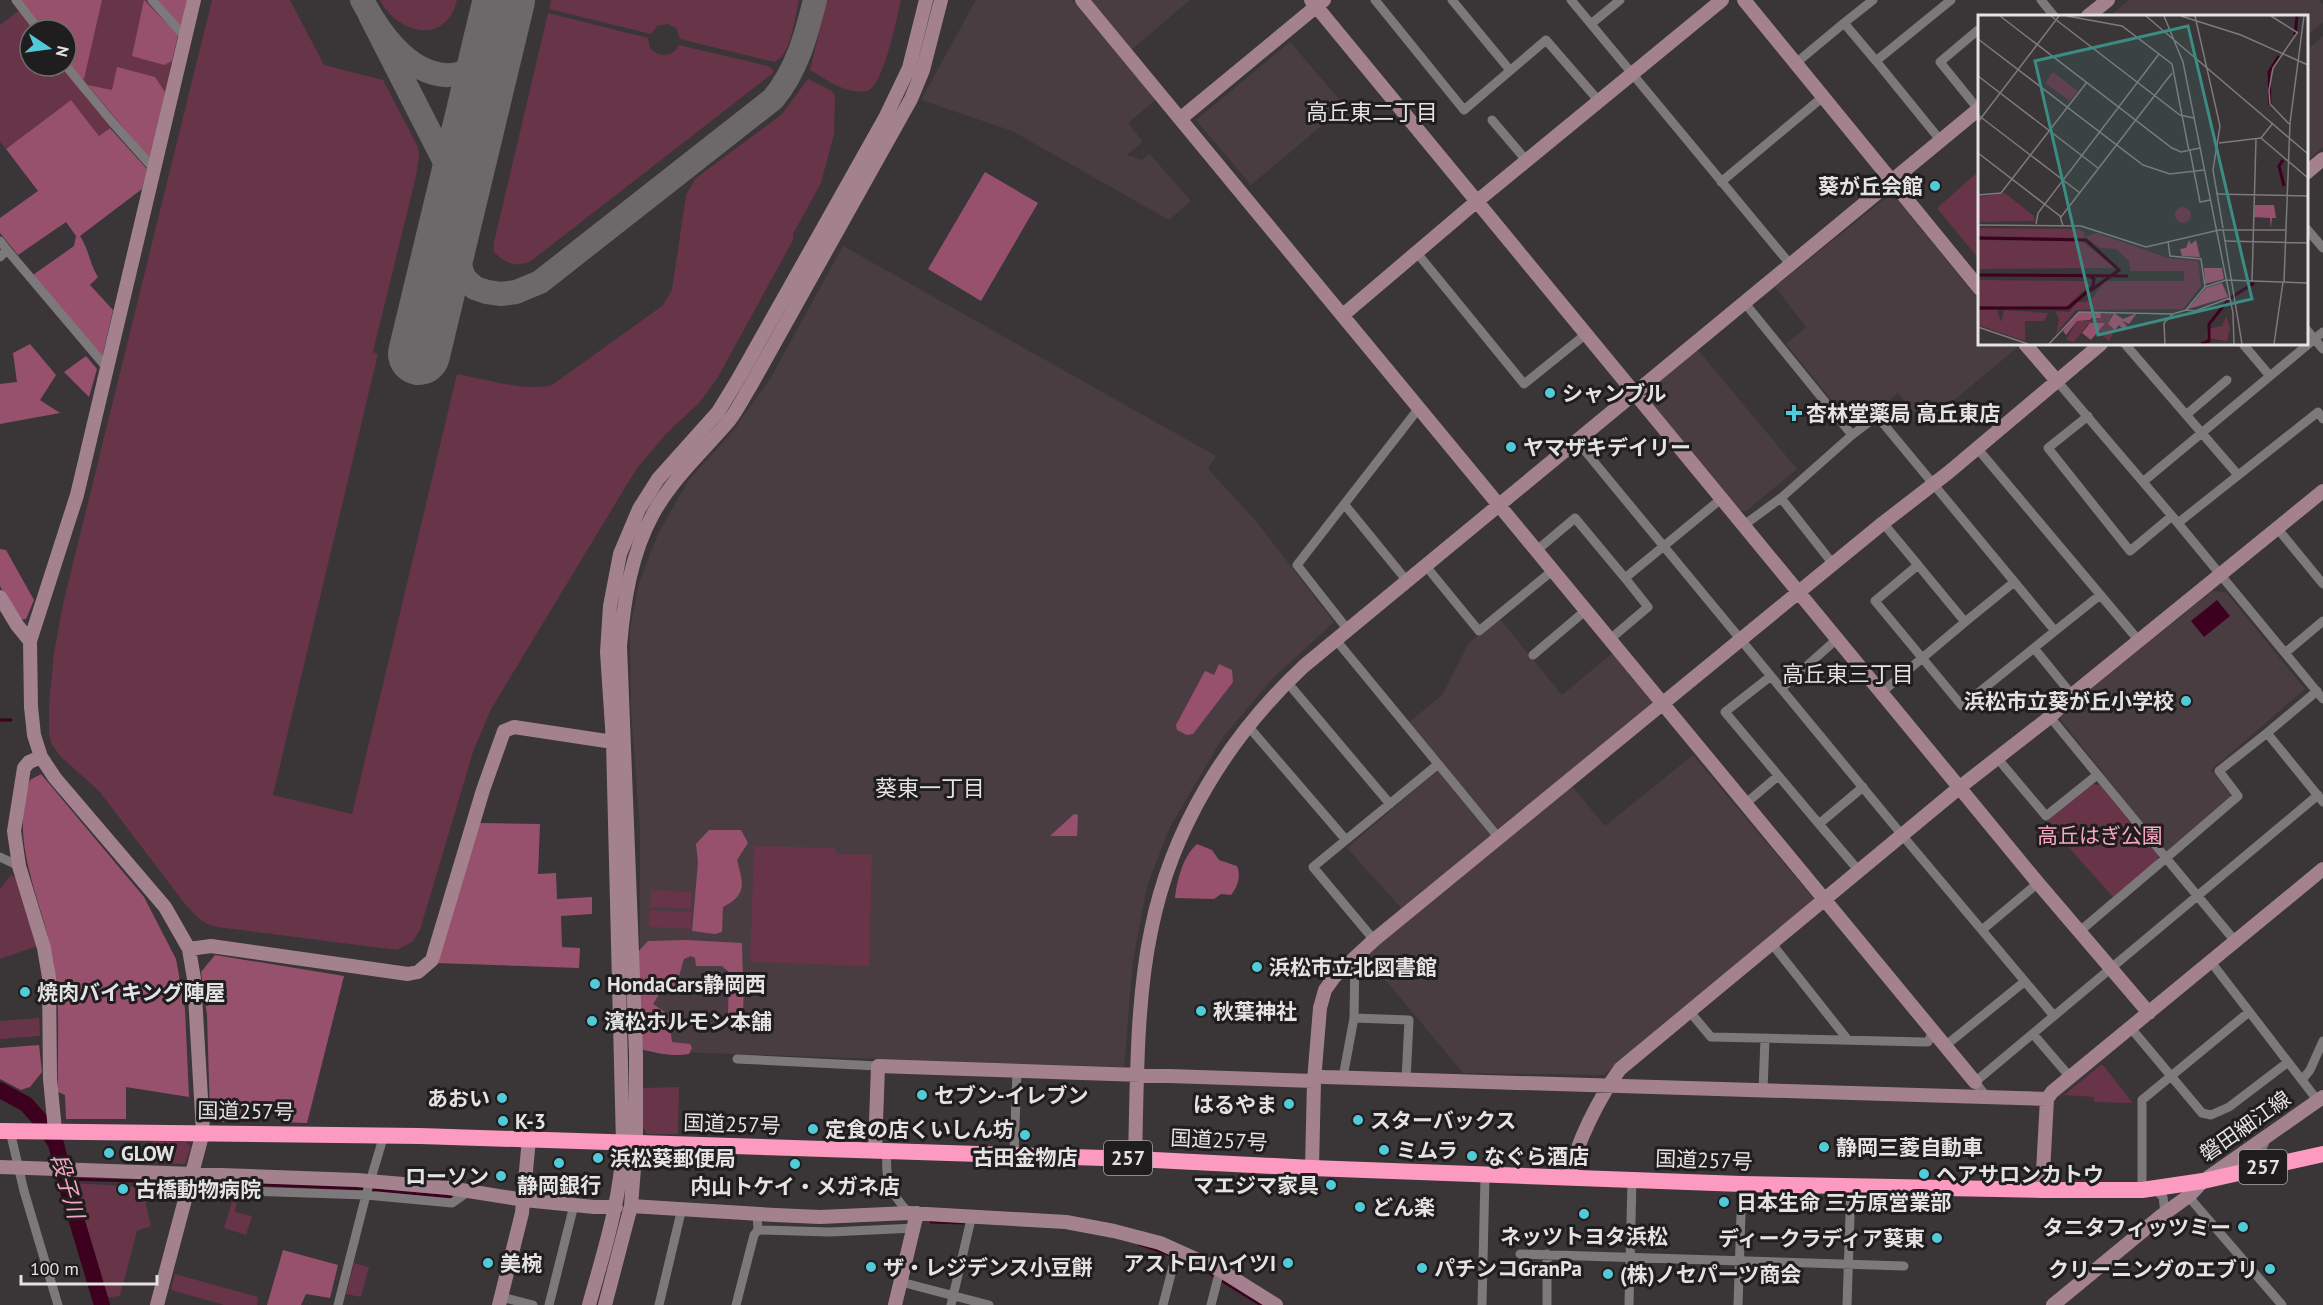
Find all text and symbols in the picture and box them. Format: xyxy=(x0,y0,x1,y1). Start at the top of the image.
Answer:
inset map xyxy=(1978,15,2308,345)
north arrow xyxy=(18,18,78,78)
text: N xyxy=(52,44,74,59)
district label: 高丘東二丁目 xyxy=(1306,98,1438,126)
place label: 葵が丘会館 xyxy=(1818,173,1923,200)
marker: 葵が丘会館 xyxy=(1928,179,1942,193)
place label: シャンブル xyxy=(1562,380,1666,407)
marker: シャンブル xyxy=(1543,386,1557,400)
place label: 杏林堂薬局 高丘東店 xyxy=(1806,400,2000,427)
marker: 杏林堂薬局 高丘東店 xyxy=(1787,406,1801,420)
place label: ヤマザキデイリー xyxy=(1523,434,1691,461)
marker: ヤマザキデイリー xyxy=(1504,440,1518,454)
district label: 高丘東三丁目 xyxy=(1782,660,1914,688)
place label: 浜松市立葵が丘小学校 xyxy=(1964,688,2174,715)
marker: 浜松市立葵が丘小学校 xyxy=(2179,694,2193,708)
district label: 葵東一丁目 xyxy=(875,774,985,802)
park label: 高丘はぎ公園 xyxy=(2037,822,2163,849)
place label: 浜松市立北図書館 xyxy=(1269,954,1437,981)
marker: 浜松市立北図書館 xyxy=(1250,960,1264,974)
place label: HondaCars静岡西 xyxy=(607,971,766,998)
marker: HondaCars静岡西 xyxy=(588,977,602,991)
place label: 焼肉バイキング陣屋 xyxy=(37,979,225,1006)
marker: 焼肉バイキング陣屋 xyxy=(18,985,32,999)
place label: 秋葉神社 xyxy=(1213,998,1297,1025)
marker: 秋葉神社 xyxy=(1194,1004,1208,1018)
place label: 濱松ホルモン本舗 xyxy=(604,1008,772,1035)
marker: 濱松ホルモン本舗 xyxy=(585,1014,599,1028)
place label: セブン-イレブン xyxy=(934,1082,1089,1109)
place label: あおい xyxy=(427,1085,490,1112)
street label: 磐田細江線 xyxy=(2194,1085,2296,1167)
marker: セブン-イレブン xyxy=(915,1088,929,1102)
marker: あおい xyxy=(495,1091,509,1105)
place label: はるやま xyxy=(1193,1091,1277,1118)
street label: 国道257号 xyxy=(197,1097,295,1125)
marker: はるやま xyxy=(1282,1097,1296,1111)
place label: スターバックス xyxy=(1370,1107,1516,1134)
place label: K-3 xyxy=(515,1108,546,1135)
street label: 国道257号 xyxy=(683,1109,781,1139)
marker: スターバックス xyxy=(1351,1113,1365,1127)
marker: K-3 xyxy=(496,1114,510,1128)
place label: 定食の店くいしん坊 xyxy=(825,1116,1014,1143)
marker: 定食の店くいしん坊 xyxy=(806,1122,820,1136)
street label: 国道257号 xyxy=(1170,1124,1268,1156)
marker: 古田金物店 xyxy=(1018,1128,1032,1142)
place label: 静岡三菱自動車 xyxy=(1836,1134,1983,1161)
place label: ミムラ xyxy=(1396,1137,1458,1164)
place label: GLOW xyxy=(121,1140,175,1167)
marker: 静岡三菱自動車 xyxy=(1817,1140,1831,1154)
road number: 257 xyxy=(1104,1141,1152,1175)
marker: ミムラ xyxy=(1377,1143,1391,1157)
place label: なぐら酒店 xyxy=(1484,1143,1589,1170)
place label: 古田金物店 xyxy=(973,1144,1078,1171)
place label: 浜松葵郵便局 xyxy=(610,1145,736,1172)
street label: 国道257号 xyxy=(1655,1145,1753,1175)
marker: GLOW xyxy=(102,1146,116,1160)
marker: なぐら酒店 xyxy=(1465,1149,1479,1163)
water label: 段子川 xyxy=(45,1150,91,1223)
road number: 257 xyxy=(2239,1150,2287,1184)
marker: 浜松葵郵便局 xyxy=(591,1151,605,1165)
marker: 静岡銀行 xyxy=(552,1156,566,1170)
marker: 内山トケイ・メガネ店 xyxy=(788,1157,802,1171)
place label: ヘアサロンカトウ xyxy=(1936,1161,2104,1188)
place label: ローソン xyxy=(405,1163,489,1190)
marker: ヘアサロンカトウ xyxy=(1917,1167,1931,1181)
marker: ローソン xyxy=(494,1169,508,1183)
place label: 静岡銀行 xyxy=(517,1172,601,1199)
place label: マエジマ家具 xyxy=(1193,1172,1319,1199)
place label: 内山トケイ・メガネ店 xyxy=(690,1173,900,1200)
place label: 古橋動物病院 xyxy=(135,1176,261,1203)
marker: マエジマ家具 xyxy=(1324,1178,1338,1192)
marker: 古橋動物病院 xyxy=(116,1182,130,1196)
place label: 日本生命 三方原営業部 xyxy=(1736,1189,1951,1216)
place label: どん楽 xyxy=(1372,1194,1435,1221)
marker: 日本生命 三方原営業部 xyxy=(1717,1195,1731,1209)
marker: どん楽 xyxy=(1353,1200,1367,1214)
marker: ネッツトヨタ浜松 xyxy=(1577,1207,1591,1221)
place label: タニタフィッツミー xyxy=(2042,1214,2231,1241)
marker: タニタフィッツミー xyxy=(2236,1220,2250,1234)
place label: ネッツトヨタ浜松 xyxy=(1500,1223,1668,1250)
place label: ディークラディア葵東 xyxy=(1718,1225,1925,1252)
marker: ディークラディア葵東 xyxy=(1930,1231,1944,1245)
scale bar xyxy=(21,1248,158,1286)
place label: 美椀 xyxy=(500,1250,542,1277)
place label: アストロハイツI xyxy=(1123,1250,1276,1277)
place label: ザ・レジデンス小豆餅 xyxy=(883,1254,1093,1281)
place label: パチンコGranPa xyxy=(1434,1255,1582,1282)
marker: 美椀 xyxy=(481,1256,495,1270)
marker: アストロハイツI xyxy=(1281,1256,1295,1270)
place label: クリーニングのエブリ xyxy=(2048,1256,2258,1283)
text: 100 m xyxy=(30,1257,79,1280)
marker: ザ・レジデンス小豆餅 xyxy=(864,1260,878,1274)
marker: パチンコGranPa xyxy=(1415,1261,1429,1275)
place label: (株)ノセパーツ商会 xyxy=(1620,1261,1801,1288)
marker: クリーニングのエブリ xyxy=(2263,1262,2277,1276)
marker: (株)ノセパーツ商会 xyxy=(1601,1267,1615,1281)

